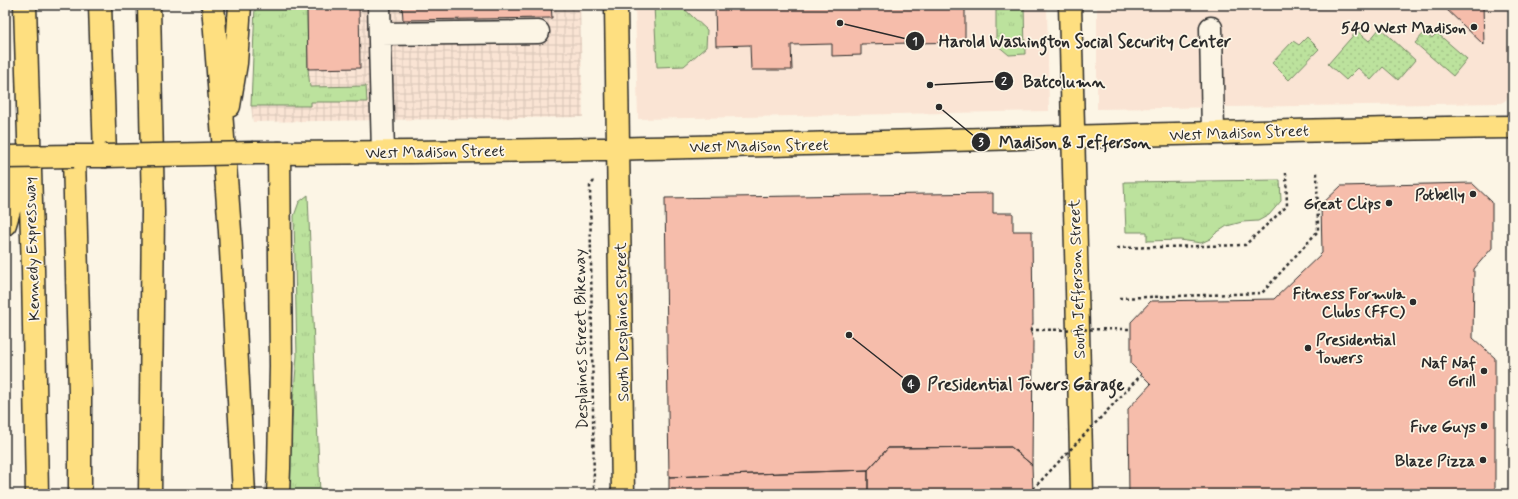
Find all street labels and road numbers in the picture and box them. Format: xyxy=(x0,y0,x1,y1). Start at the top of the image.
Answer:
street label: West Madison Street xyxy=(1169,121,1309,146)
street label: West Madison Street xyxy=(689,135,829,158)
street label: West Madison Street xyxy=(365,141,505,164)
street label: Kennedy Expressway xyxy=(19,177,46,321)
street label: South Jefferson Street xyxy=(1064,198,1091,359)
street label: South Desplaines Street xyxy=(611,242,634,402)
street label: Desplaines Street Bikeway xyxy=(569,248,594,430)

